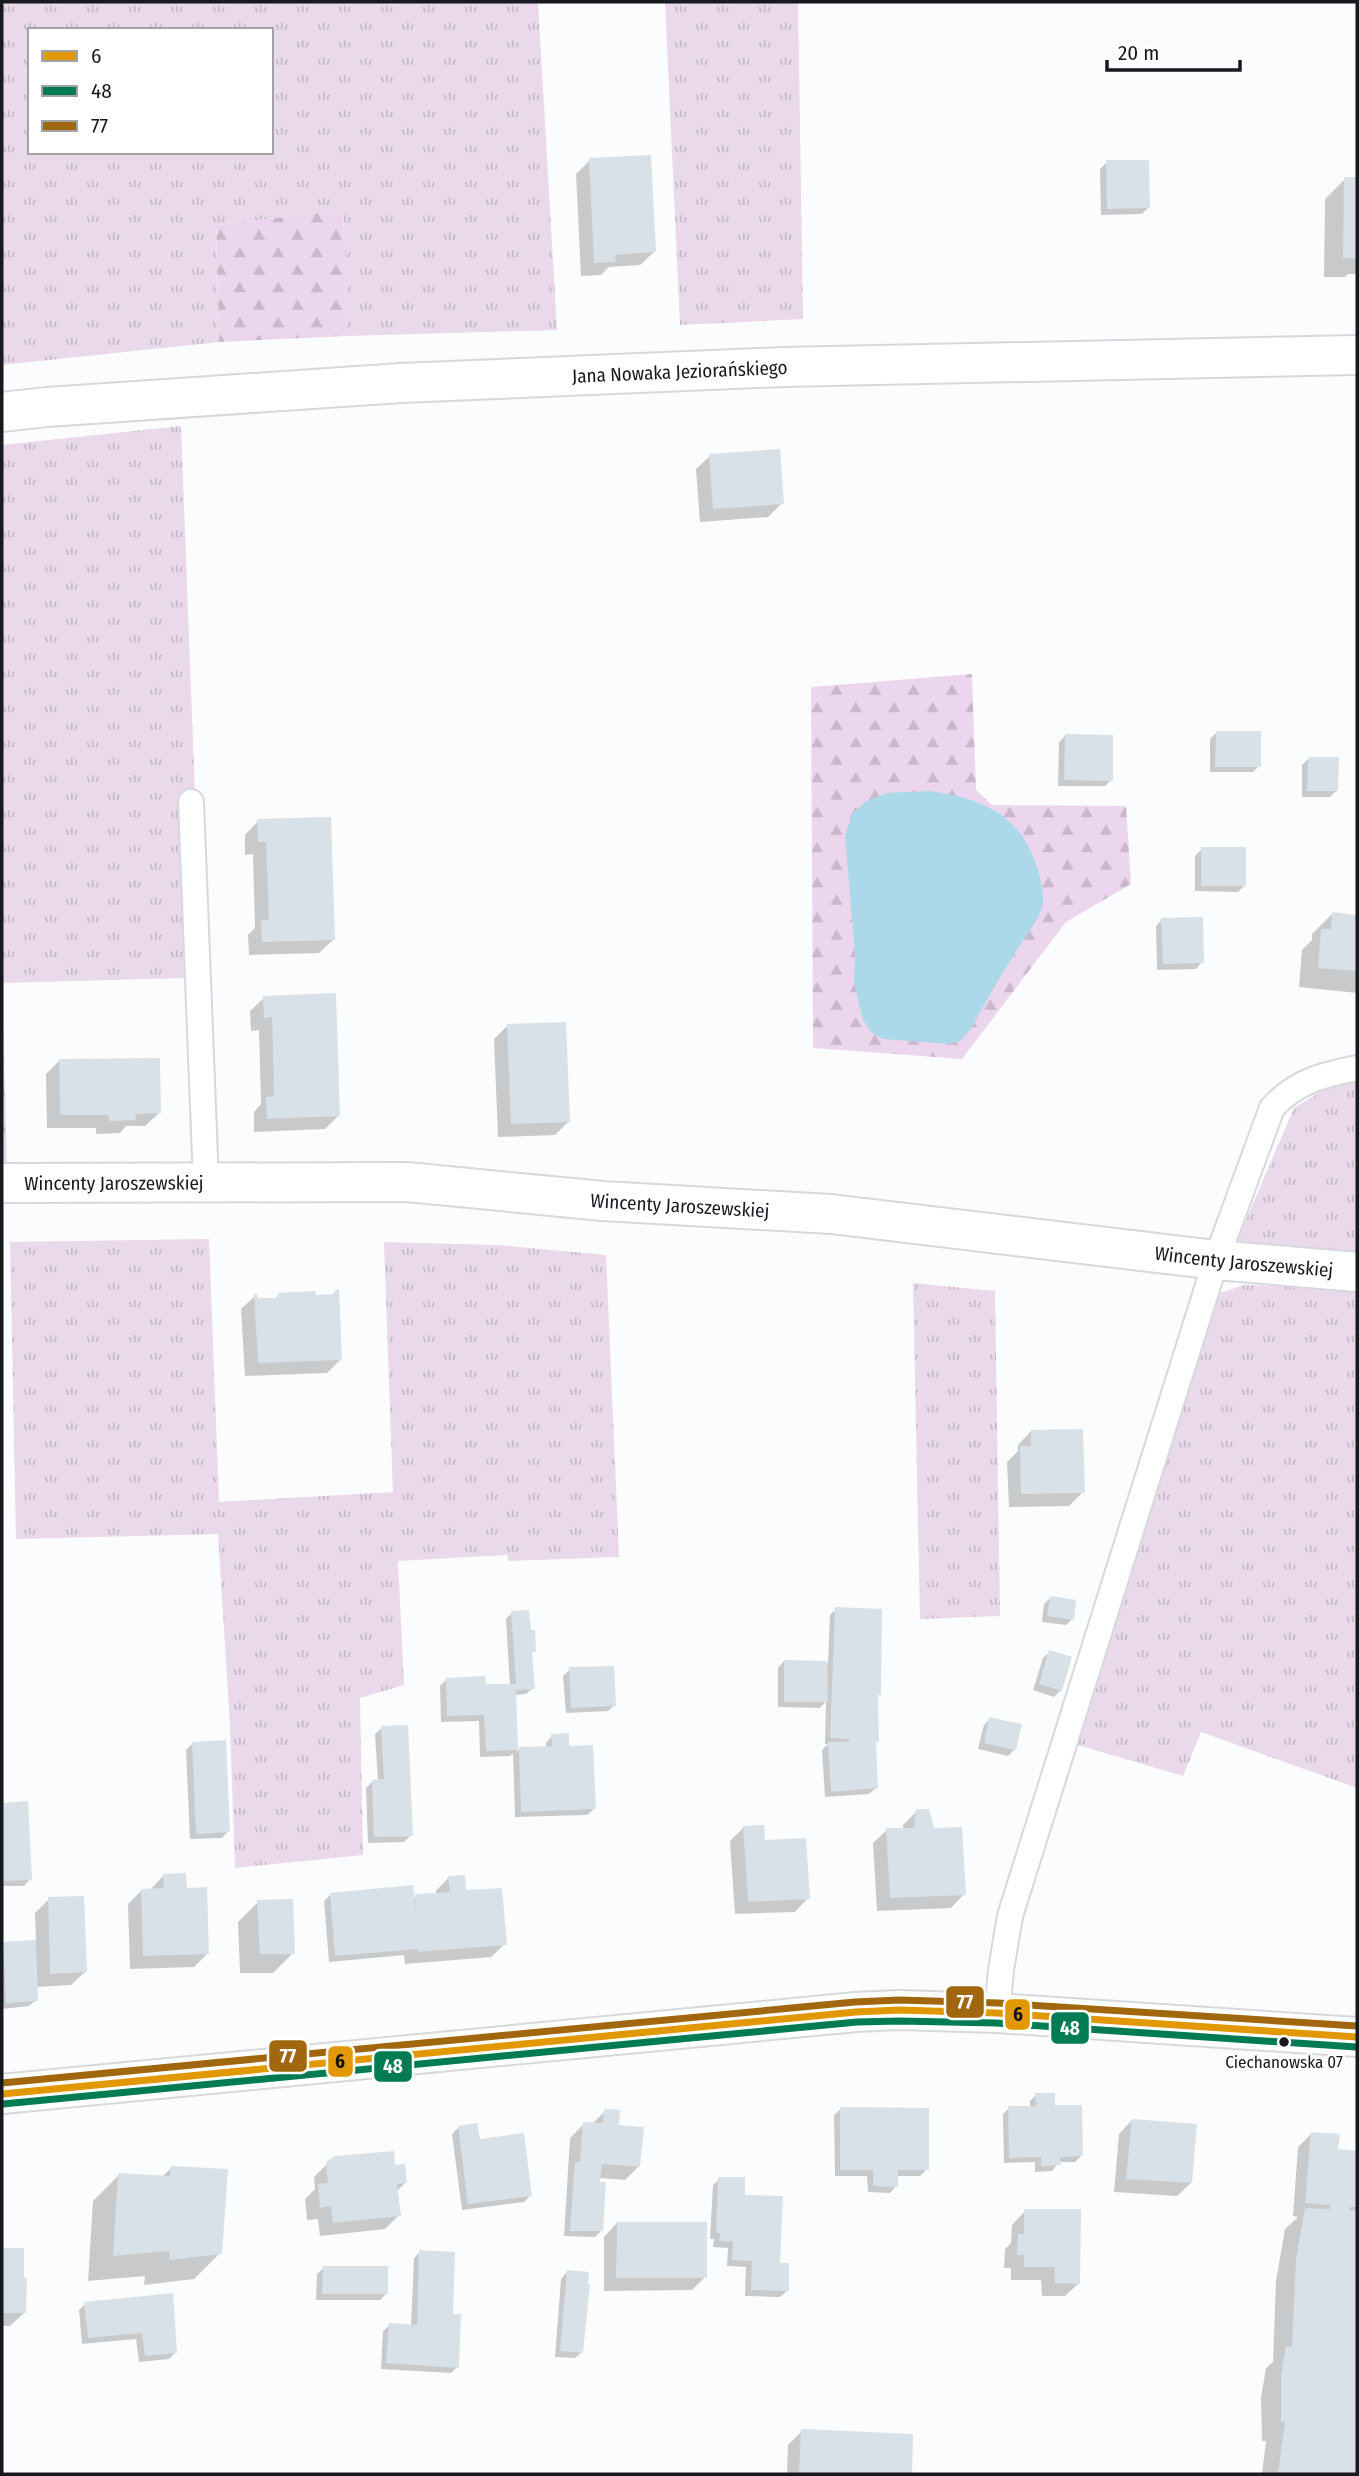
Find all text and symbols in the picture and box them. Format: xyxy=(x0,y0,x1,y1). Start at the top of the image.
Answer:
legend xyxy=(28,28,273,154)
scale bar xyxy=(1107,28,1240,72)
text: 20 m xyxy=(1118,40,1159,66)
text: 6 xyxy=(91,43,101,69)
text: 48 xyxy=(91,78,112,104)
text: 77 xyxy=(91,113,108,139)
street label: Jana Nowaka Jeziorańskiego xyxy=(571,355,788,387)
street label: Wincenty Jaroszewskiej xyxy=(24,1171,204,1194)
street label: Wincenty Jaroszewskiej xyxy=(589,1188,770,1222)
street label: Wincenty Jaroszewskiej xyxy=(1153,1241,1334,1281)
line badge: 77 xyxy=(945,1985,985,2019)
text: 77 xyxy=(957,1991,973,2014)
line badge: 6 xyxy=(1004,1998,1031,2031)
text: 6 xyxy=(1013,2003,1023,2026)
line badge: 48 xyxy=(1050,2011,1090,2045)
text: 48 xyxy=(1060,2017,1080,2040)
marker: Ciechanowska 07 xyxy=(1277,2035,1291,2049)
line badge: 77 xyxy=(268,2039,308,2073)
text: 77 xyxy=(280,2045,296,2068)
line badge: 6 xyxy=(327,2045,354,2078)
text: 6 xyxy=(335,2050,345,2073)
line badge: 48 xyxy=(373,2050,413,2083)
place label: Ciechanowska 07 xyxy=(1225,2052,1343,2073)
text: 48 xyxy=(383,2055,403,2078)

